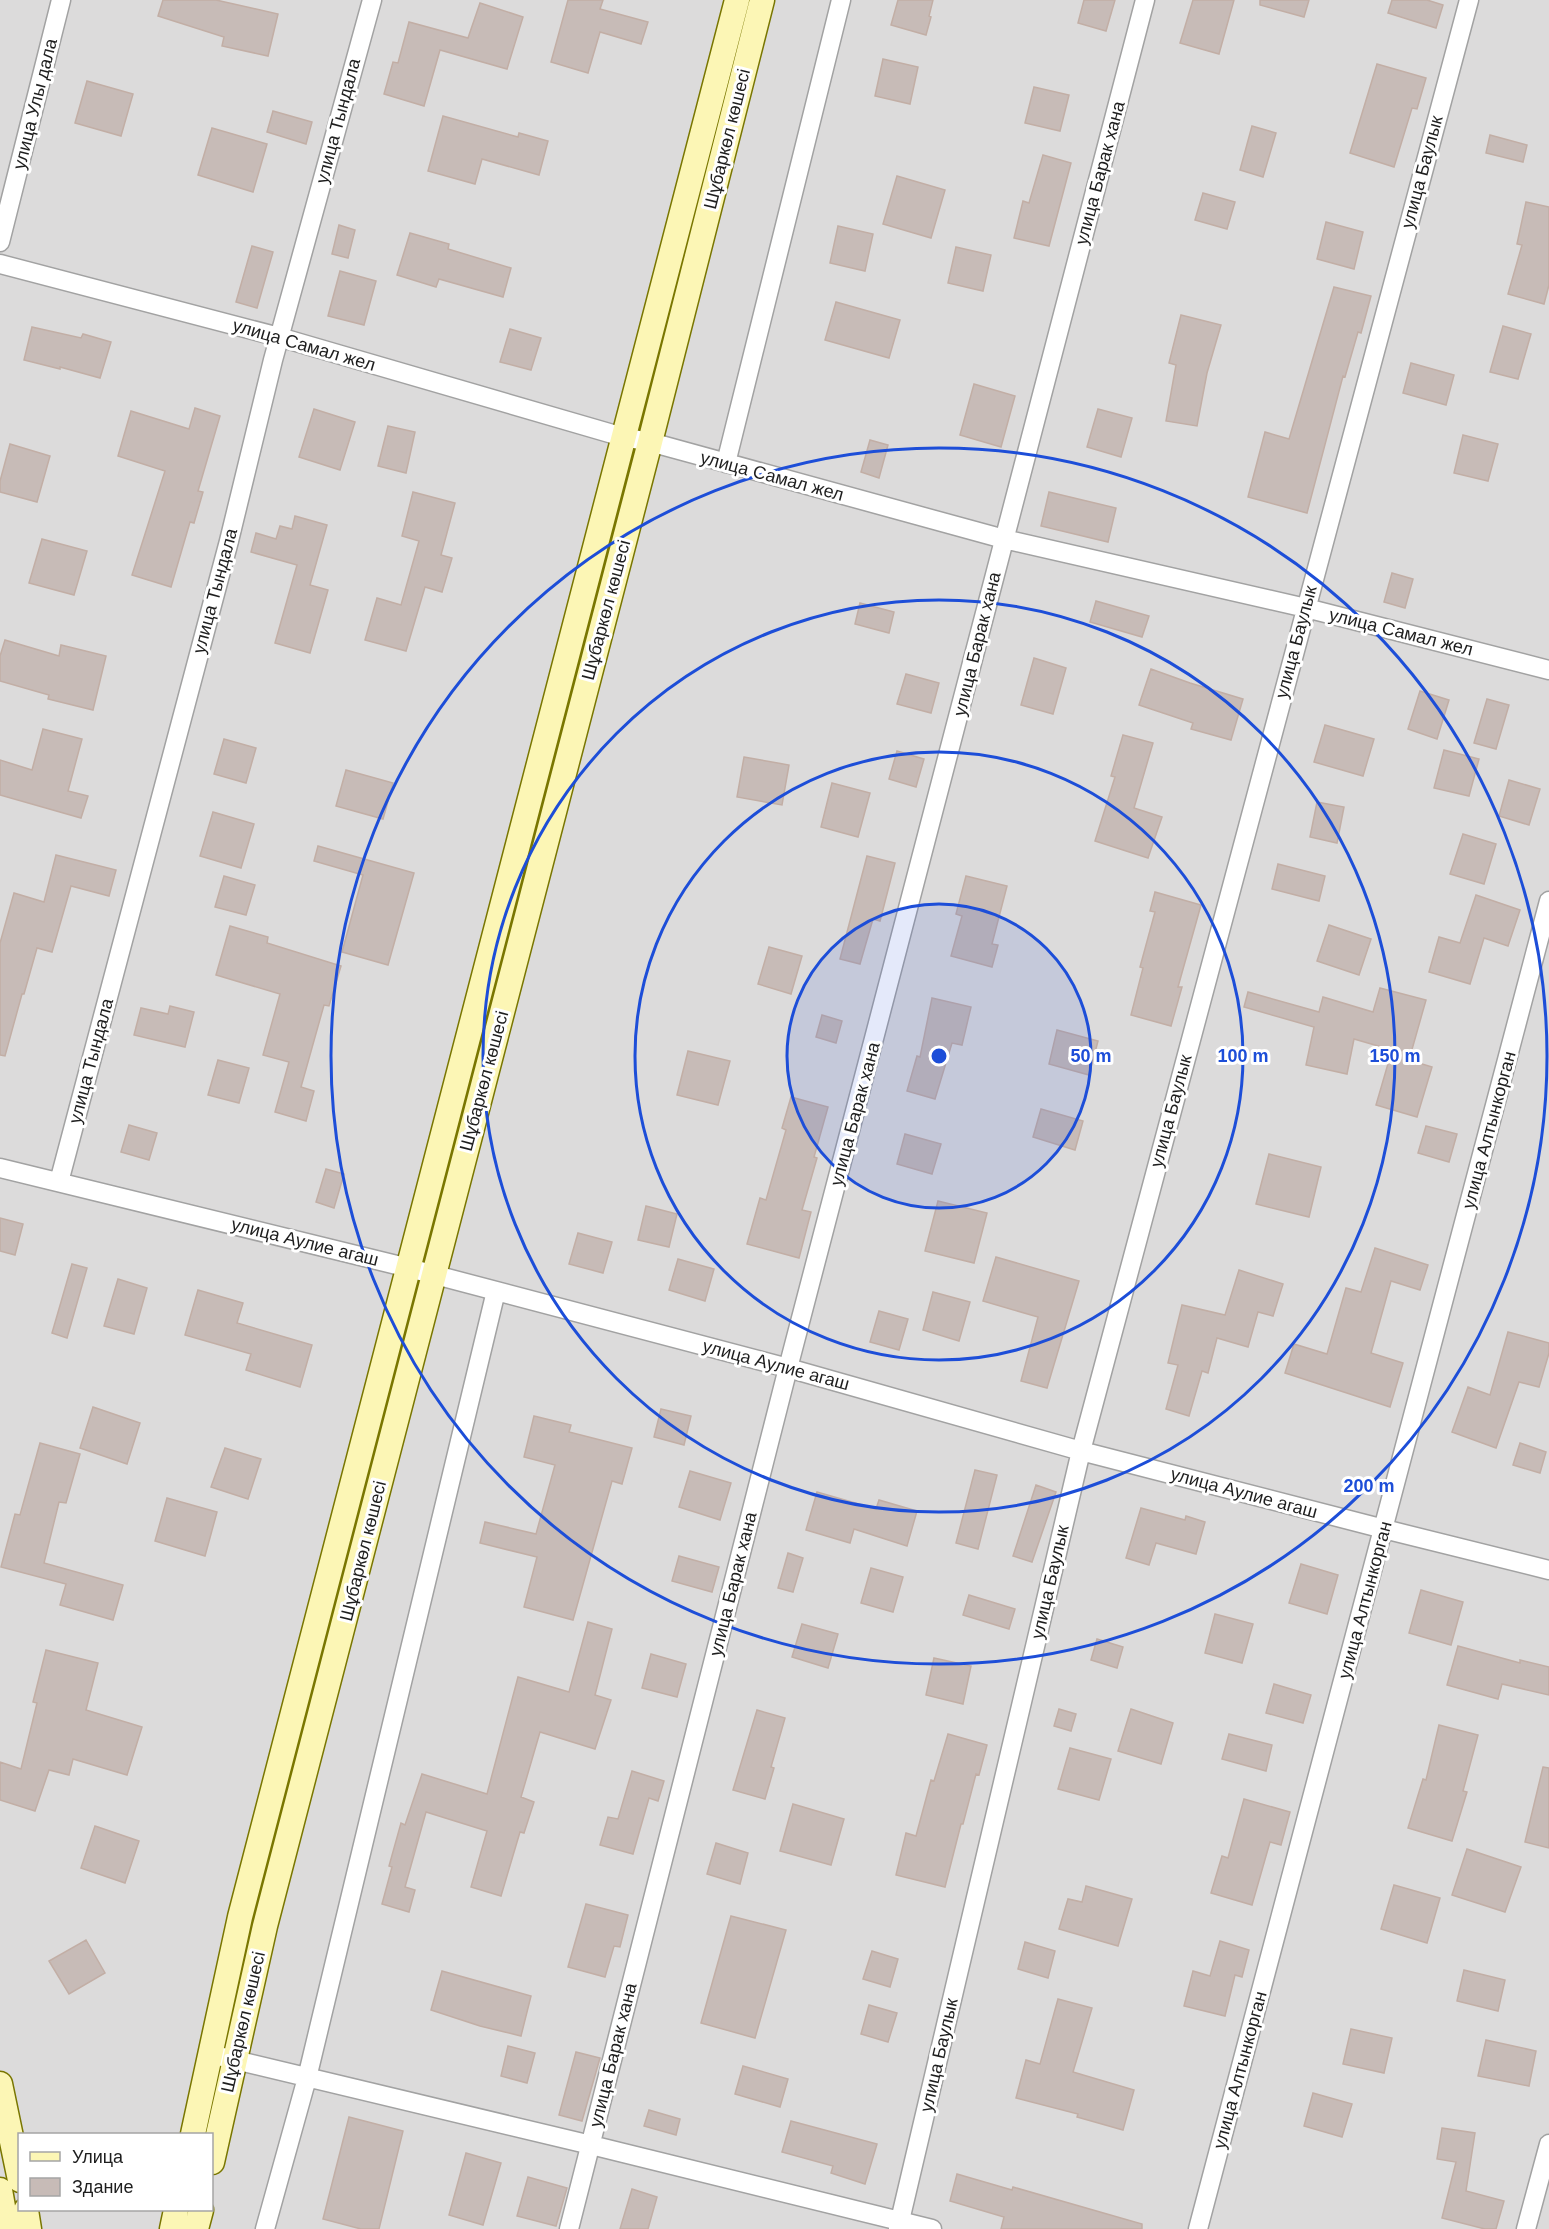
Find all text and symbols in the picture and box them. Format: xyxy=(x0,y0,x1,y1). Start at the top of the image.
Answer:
street label: улица Улы дала xyxy=(9,36,61,172)
street label: улица Тындала xyxy=(312,55,365,186)
street label: Шұбаркөл көшесі xyxy=(700,67,754,211)
street label: улица Барак хана xyxy=(1071,98,1129,247)
street label: улица Баулык xyxy=(1397,113,1447,231)
street label: улица Самал жел xyxy=(230,315,378,375)
street label: улица Самал жел xyxy=(698,447,846,505)
street label: улица Тындала xyxy=(189,525,242,656)
street label: Шұбаркөл көшесі xyxy=(578,538,634,682)
street label: улица Барак хана xyxy=(949,569,1005,718)
street label: улица Баулык xyxy=(1271,583,1321,701)
street label: улица Самал жел xyxy=(1327,604,1475,660)
street label: улица Тындала xyxy=(65,995,118,1126)
street label: Шұбаркөл көшесі xyxy=(456,1009,512,1153)
street label: улица Барак хана xyxy=(826,1039,884,1188)
centre of rings xyxy=(929,1046,949,1066)
text: 50 m xyxy=(1070,1046,1112,1066)
text: 100 m xyxy=(1217,1046,1269,1066)
text: 150 m xyxy=(1369,1046,1421,1066)
street label: улица Алтынкорган xyxy=(1458,1049,1520,1211)
street label: улица Баулык xyxy=(1146,1052,1196,1170)
street label: улица Аулие агаш xyxy=(229,1214,381,1270)
street label: улица Аулие агаш xyxy=(700,1336,852,1394)
street label: улица Аулие агаш xyxy=(1168,1464,1320,1522)
text: 200 m xyxy=(1343,1476,1395,1496)
street label: Шұбаркөл көшесі xyxy=(336,1479,390,1623)
street label: улица Барак хана xyxy=(705,1509,761,1658)
street label: улица Алтынкорган xyxy=(1334,1519,1396,1681)
street label: улица Баулык xyxy=(1027,1523,1073,1641)
street label: Шұбаркөл көшесі xyxy=(217,1950,269,2094)
street label: улица Барак хана xyxy=(585,1980,641,2129)
street label: улица Алтынкорган xyxy=(1209,1989,1271,2151)
street label: улица Баулык xyxy=(916,1996,962,2114)
legend xyxy=(18,2133,213,2211)
text: Улица xyxy=(72,2147,124,2167)
text: Здание xyxy=(72,2177,133,2197)

